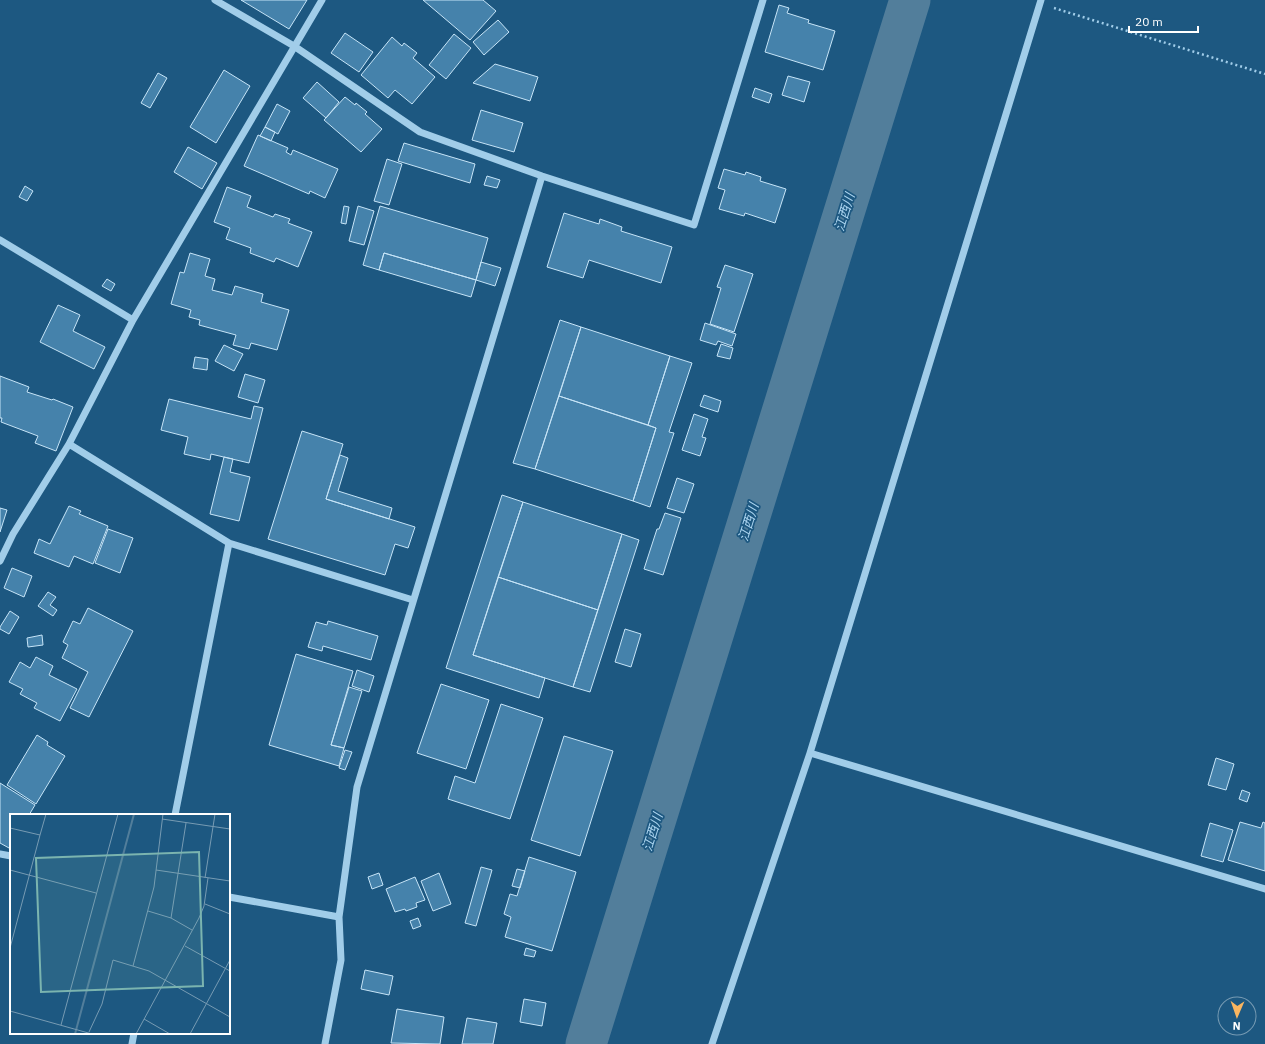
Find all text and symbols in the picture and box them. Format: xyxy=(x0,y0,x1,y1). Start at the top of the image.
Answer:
scale bar xyxy=(1129,8,1198,34)
text: 20 m xyxy=(1135,14,1163,29)
water label: 江西川 xyxy=(831,189,859,233)
water label: 江西川 xyxy=(735,499,763,543)
water label: 江西川 xyxy=(639,809,667,853)
inset map xyxy=(10,814,230,1034)
north arrow xyxy=(1217,996,1257,1036)
text: N xyxy=(1232,1019,1241,1033)

